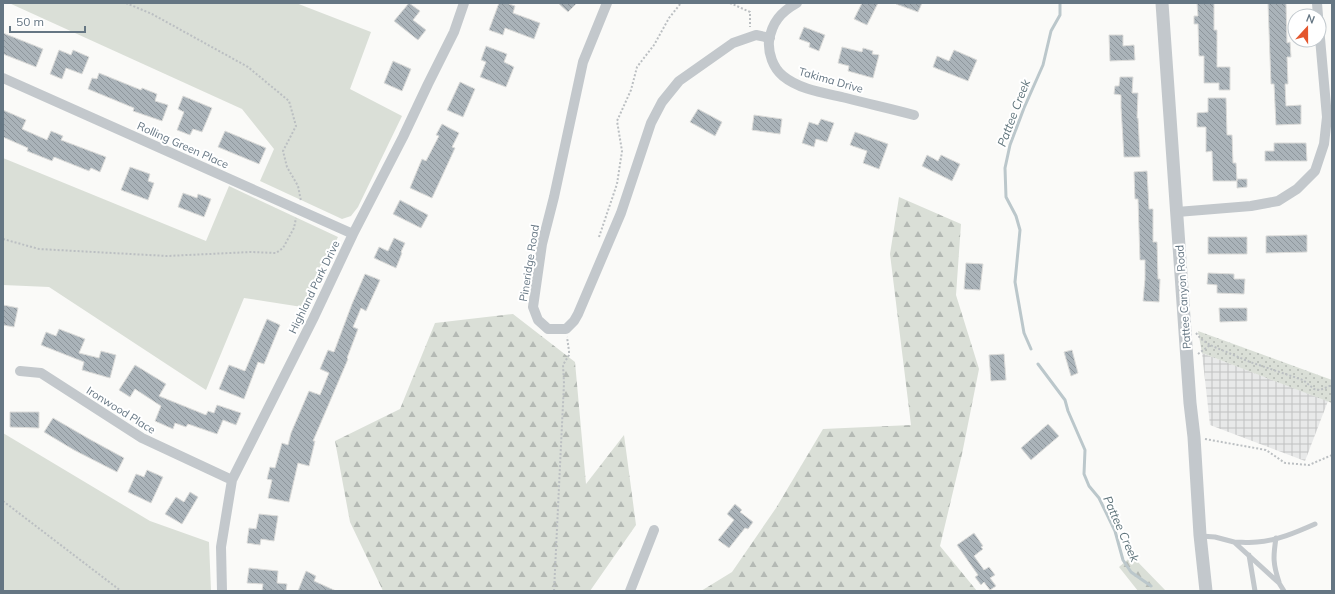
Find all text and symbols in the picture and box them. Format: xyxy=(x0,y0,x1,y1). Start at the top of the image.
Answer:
scale bar xyxy=(10,8,85,34)
north arrow xyxy=(1287,8,1327,48)
text: N xyxy=(1304,11,1317,27)
text: 50 m xyxy=(16,14,44,29)
street label: Takima Drive xyxy=(797,64,865,96)
water label: Pattee Creek xyxy=(994,76,1034,149)
street label: Rolling Green Place xyxy=(135,119,231,171)
street label: Pineridge Road xyxy=(516,223,542,303)
street label: Highland Park Drive xyxy=(285,238,343,336)
street label: Pattee Canyon Road xyxy=(1172,244,1194,350)
street label: Ironwood Place xyxy=(84,383,158,437)
water label: Pattee Creek xyxy=(1100,493,1143,565)

